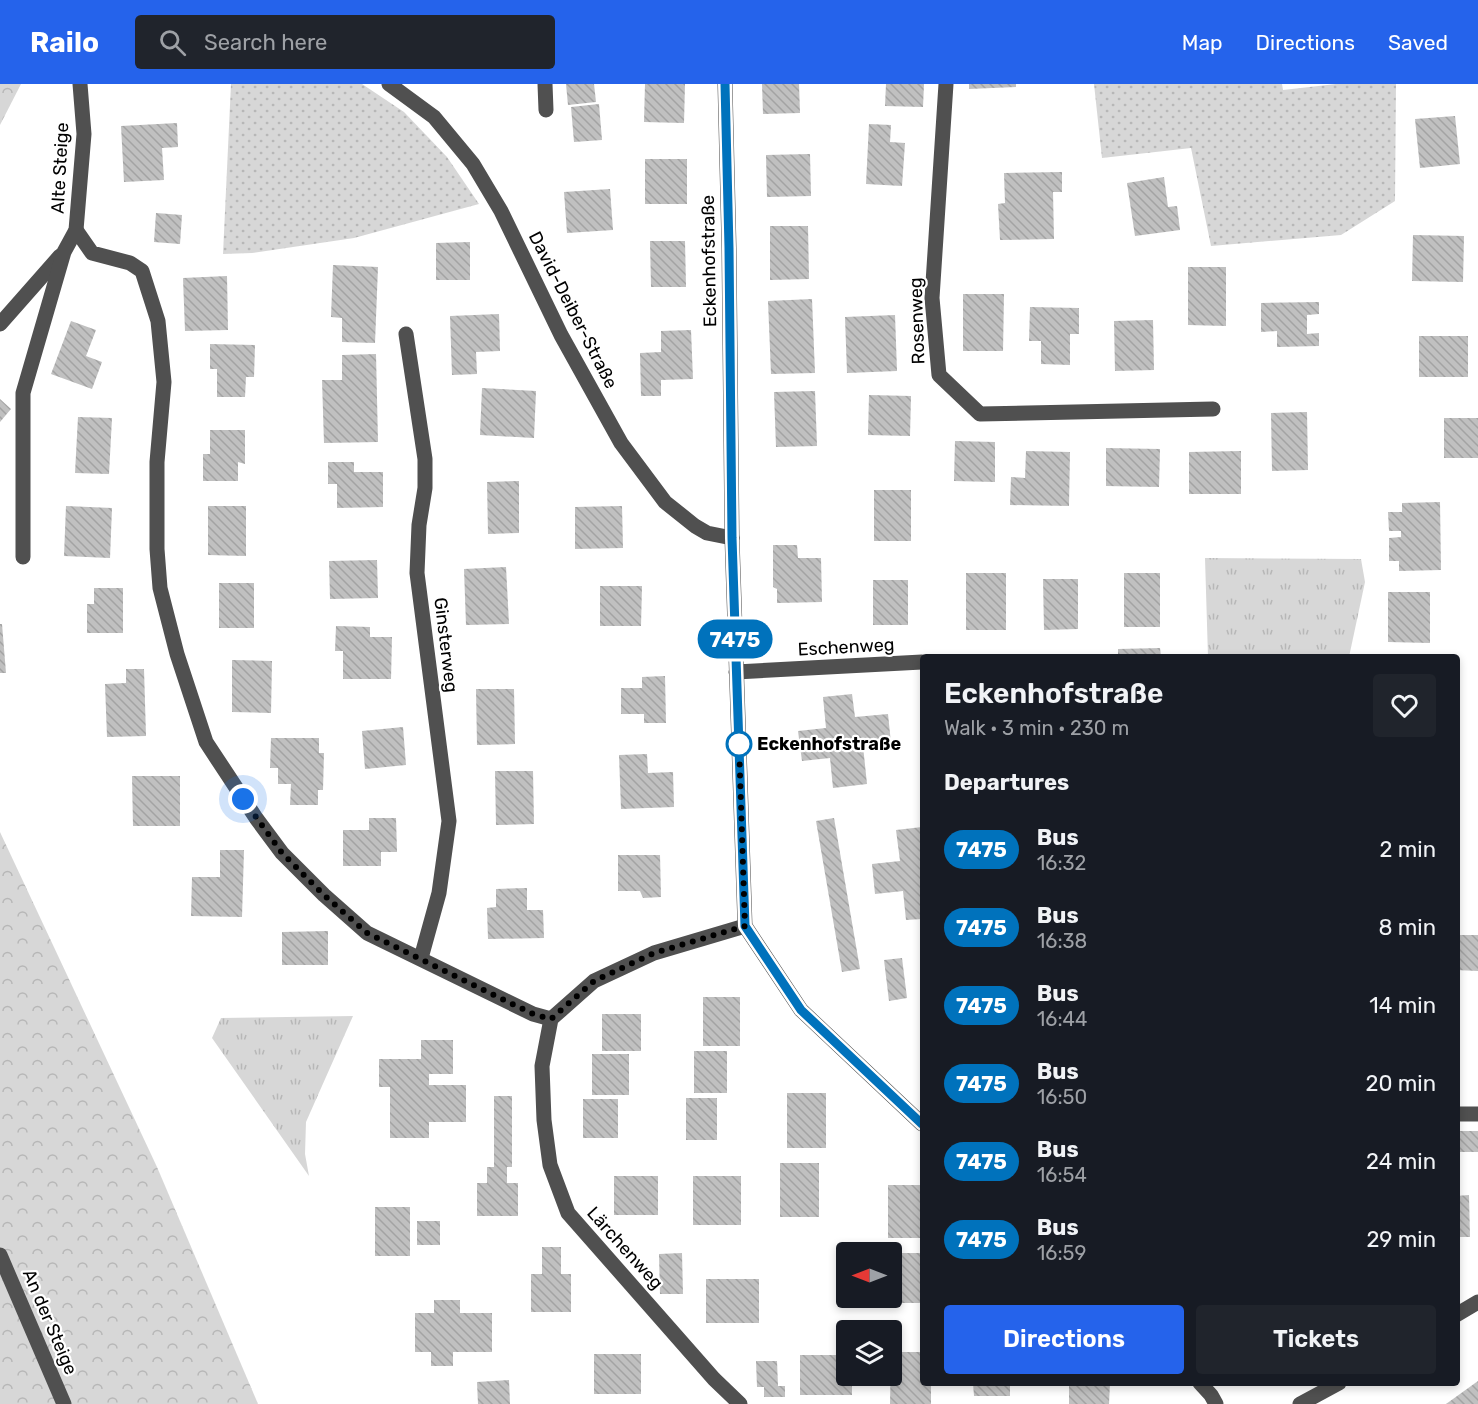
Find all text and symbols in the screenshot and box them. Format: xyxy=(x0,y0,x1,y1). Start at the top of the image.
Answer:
search box xyxy=(135,15,555,69)
text: Railo xyxy=(30,26,99,59)
icon: search xyxy=(156,26,189,59)
text: Search here xyxy=(204,29,327,56)
text: Map xyxy=(1182,30,1223,55)
text: Directions xyxy=(1256,30,1355,55)
text: Saved xyxy=(1388,30,1448,55)
street label: Alte Steige xyxy=(47,122,73,214)
street label: Eckenhofstraße xyxy=(697,195,721,327)
street label: David-Deiber-Straße xyxy=(524,228,622,392)
street label: Rosenweg xyxy=(904,277,930,365)
street label: Ginsterweg xyxy=(429,596,463,694)
line badge: 7475 xyxy=(693,620,777,658)
text: 7475 xyxy=(710,627,760,652)
street label: Eschenweg xyxy=(797,633,895,661)
button: heart xyxy=(1373,674,1436,737)
text: Eckenhofstraße xyxy=(944,677,1163,710)
text: Walk · 3 min · 230 m xyxy=(944,716,1129,740)
marker: Eckenhofstraße xyxy=(726,731,752,757)
place label: Eckenhofstraße xyxy=(757,733,901,755)
text: Departures xyxy=(944,769,1069,796)
your location xyxy=(228,784,258,814)
text: Bus xyxy=(1037,824,1079,851)
text: 2 min xyxy=(1379,836,1436,863)
text: 7475 xyxy=(956,837,1007,862)
text: 16:32 xyxy=(1037,851,1086,875)
text: Bus xyxy=(1037,902,1079,929)
text: 8 min xyxy=(1378,914,1436,941)
text: 7475 xyxy=(956,915,1007,940)
text: 16:38 xyxy=(1037,929,1087,953)
text: Bus xyxy=(1037,980,1079,1007)
text: 14 min xyxy=(1369,992,1436,1019)
text: 7475 xyxy=(956,993,1007,1018)
text: 16:44 xyxy=(1037,1007,1087,1031)
text: Bus xyxy=(1037,1058,1079,1085)
text: 20 min xyxy=(1366,1070,1436,1097)
text: 7475 xyxy=(956,1071,1007,1096)
text: 16:50 xyxy=(1037,1085,1087,1109)
text: Bus xyxy=(1037,1136,1079,1163)
text: 24 min xyxy=(1366,1148,1436,1175)
text: 7475 xyxy=(956,1149,1007,1174)
text: 16:54 xyxy=(1037,1163,1087,1187)
street label: Lärchenweg xyxy=(582,1202,668,1294)
text: Bus xyxy=(1037,1214,1079,1241)
text: 29 min xyxy=(1366,1226,1436,1253)
text: 7475 xyxy=(956,1227,1007,1252)
text: 16:59 xyxy=(1037,1241,1086,1265)
north arrow xyxy=(836,1242,902,1308)
map controls xyxy=(836,1242,902,1386)
street label: An der Steige xyxy=(18,1266,82,1378)
button: Directions xyxy=(944,1305,1184,1374)
button: Tickets xyxy=(1196,1305,1436,1374)
button: layers xyxy=(836,1320,902,1386)

